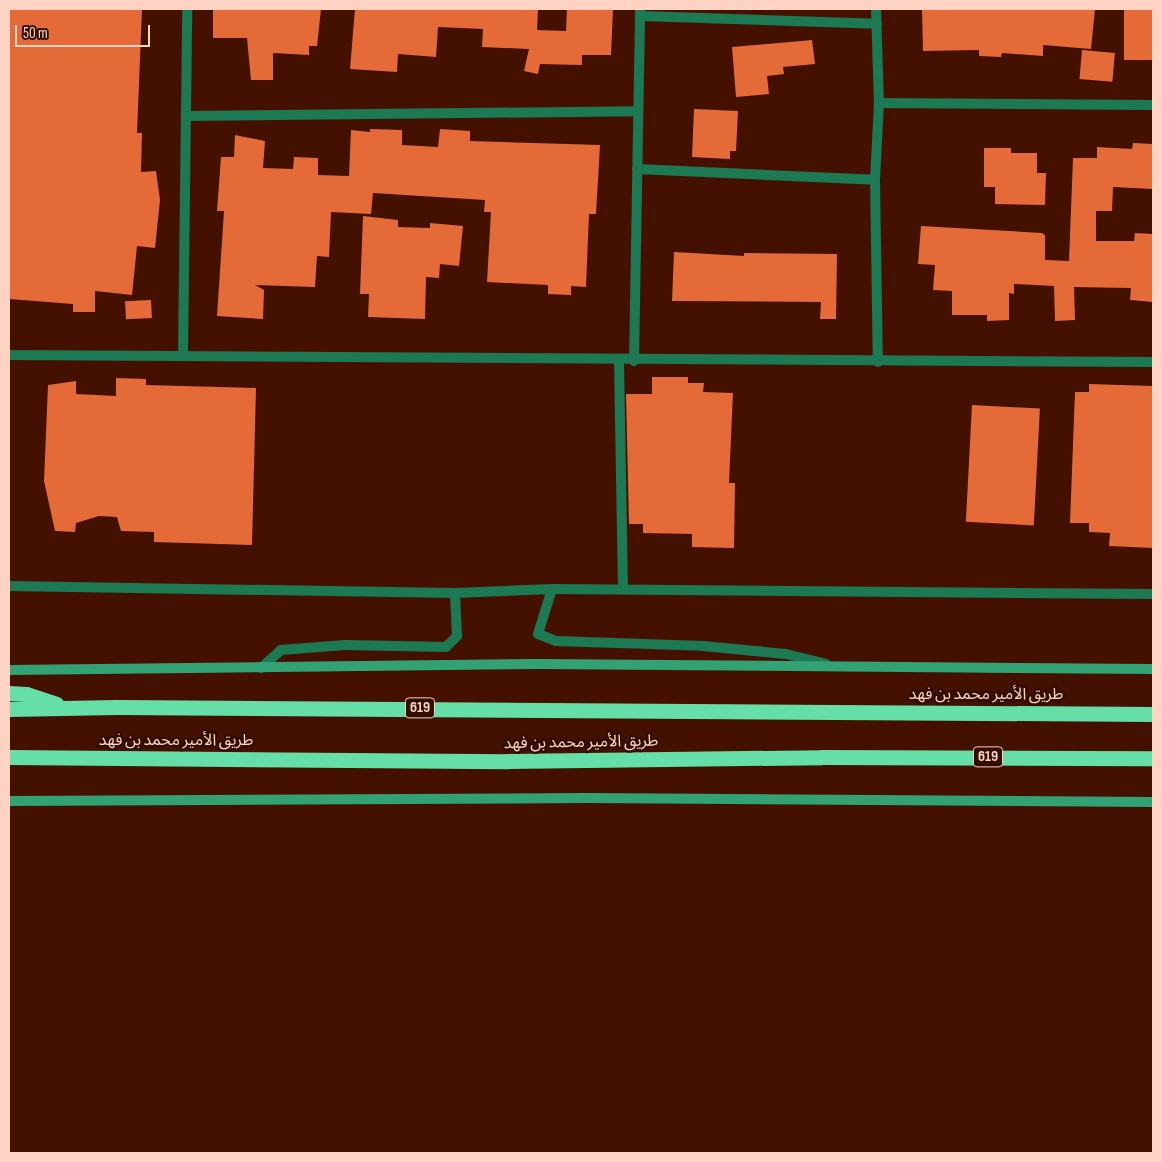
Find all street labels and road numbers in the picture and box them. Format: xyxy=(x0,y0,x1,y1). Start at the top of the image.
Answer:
street label: طريق الأمير محمد بن فهد xyxy=(909,685,1063,705)
road number: 619 xyxy=(404,696,436,720)
street label: طريق الأمير محمد بن فهد xyxy=(99,731,253,751)
street label: طريق الأمير محمد بن فهد xyxy=(504,732,658,754)
road number: 619 xyxy=(972,744,1004,770)

